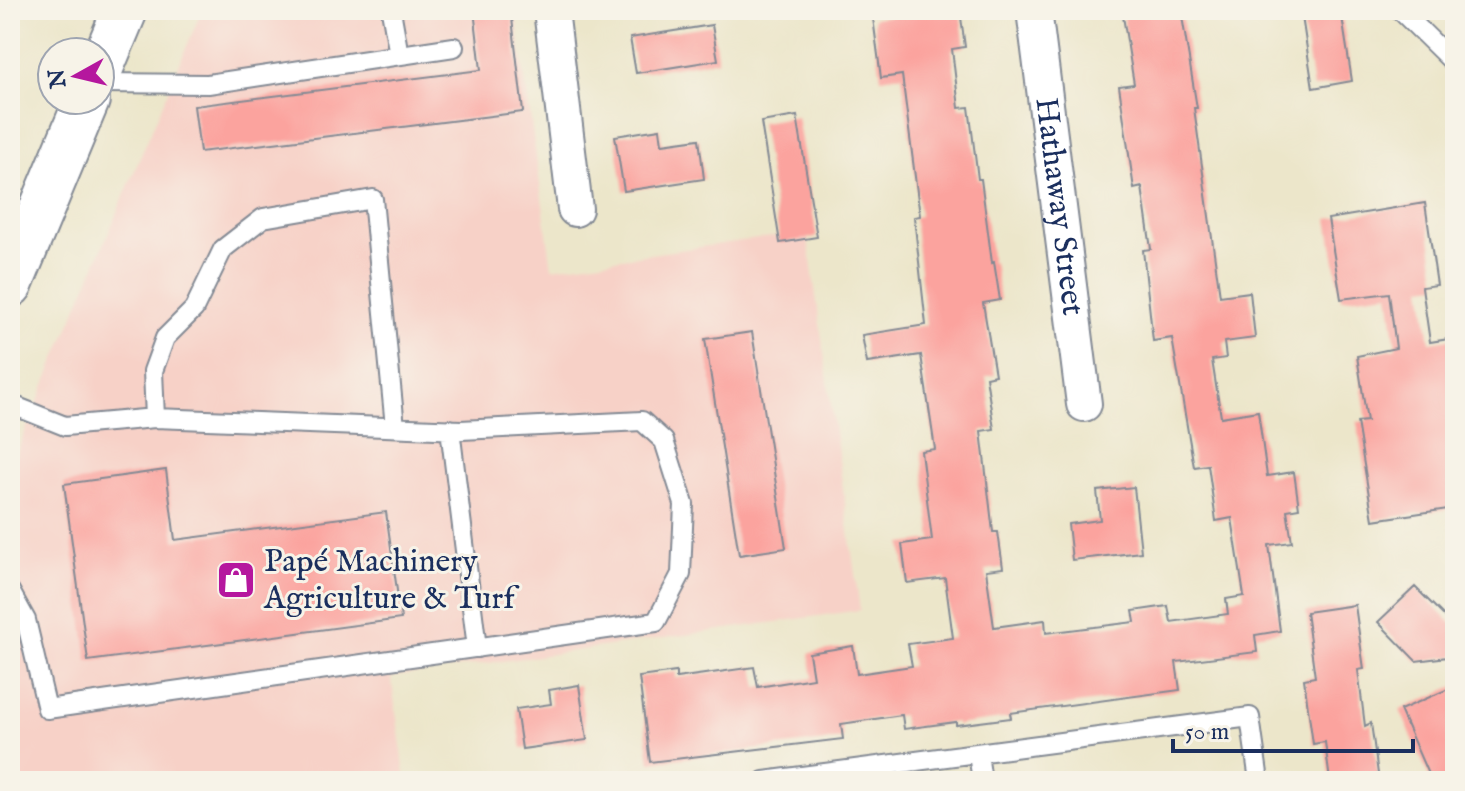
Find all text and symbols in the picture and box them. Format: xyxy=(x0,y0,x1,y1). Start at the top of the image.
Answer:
north arrow xyxy=(36,36,116,116)
text: N xyxy=(43,67,74,91)
street label: Hathaway Street xyxy=(1025,95,1093,318)
place label: Papé Machinery Agriculture & Turf xyxy=(263,542,520,620)
shop icon: Papé Machinery Agriculture & Turf xyxy=(215,559,257,601)
scale bar xyxy=(1173,703,1413,753)
text: 50 m xyxy=(1185,717,1229,748)

